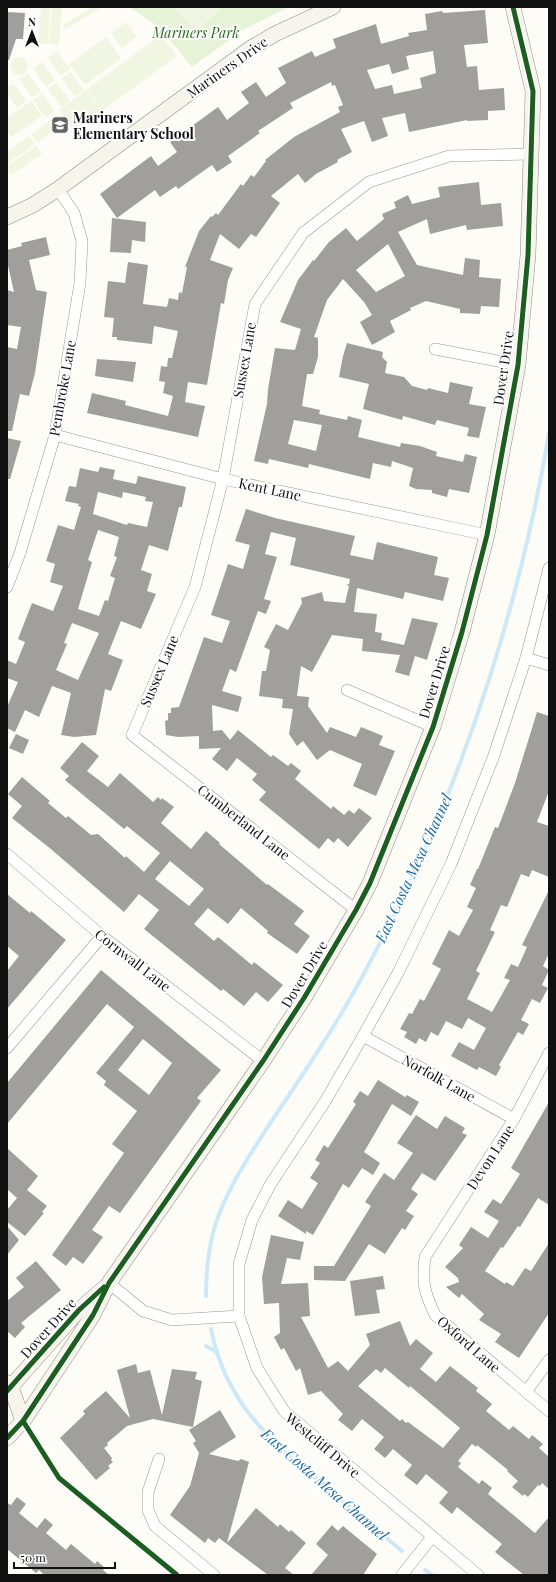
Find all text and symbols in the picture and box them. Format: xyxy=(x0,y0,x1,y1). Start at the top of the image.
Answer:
north arrow xyxy=(12,12,52,52)
text: N xyxy=(28,14,36,29)
park label: Mariners Park xyxy=(152,23,239,42)
street label: Mariners Drive xyxy=(183,32,271,102)
place label: Mariners Elementary School xyxy=(73,108,194,143)
school or university icon: Mariners Elementary School xyxy=(50,115,70,135)
street label: Sussex Lane xyxy=(228,321,260,399)
street label: Dover Drive xyxy=(488,329,518,407)
street label: Pembroke Lane xyxy=(44,338,80,438)
street label: Kent Lane xyxy=(237,473,303,505)
street label: Sussex Lane xyxy=(135,632,183,710)
street label: Dover Drive xyxy=(414,643,454,721)
street label: Cumberland Lane xyxy=(194,780,294,864)
water label: East Costa Mesa Channel xyxy=(369,790,457,946)
street label: Cornwall Lane xyxy=(91,924,175,996)
street label: Dover Drive xyxy=(276,937,332,1011)
street label: Norfolk Lane xyxy=(399,1050,479,1106)
street label: Devon Lane xyxy=(462,1121,518,1193)
street label: Dover Drive xyxy=(16,1294,80,1362)
street label: Oxford Lane xyxy=(433,1311,505,1377)
street label: Westcliff Drive xyxy=(281,1408,364,1482)
water label: East Costa Mesa Channel xyxy=(257,1423,393,1545)
scale bar xyxy=(14,1544,115,1570)
text: 50 m xyxy=(20,1549,46,1565)

